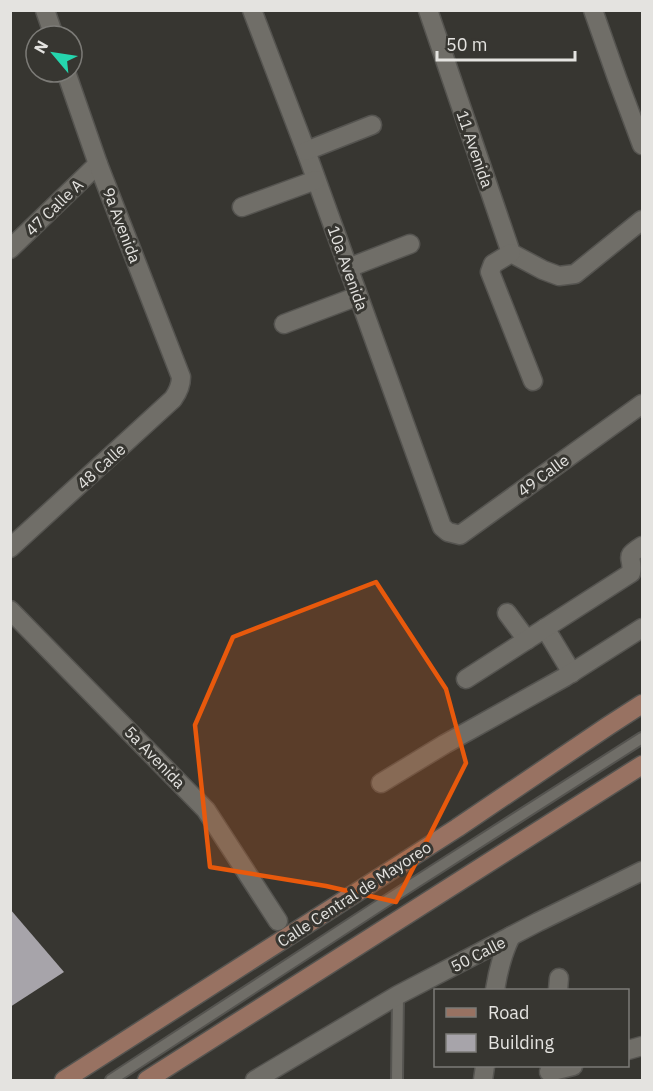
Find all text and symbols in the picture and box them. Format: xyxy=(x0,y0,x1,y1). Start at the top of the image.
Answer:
north arrow xyxy=(24,24,84,84)
scale bar xyxy=(437,24,575,62)
text: 50 m xyxy=(446,33,488,56)
text: N xyxy=(29,37,52,57)
street label: 11 Avenida xyxy=(452,108,498,191)
street label: 47 Calle A xyxy=(21,174,87,240)
street label: 9a Avenida xyxy=(98,184,146,266)
street label: 10a Avenida xyxy=(323,223,373,314)
street label: 48 Calle xyxy=(72,439,130,493)
street label: 49 Calle xyxy=(513,449,573,500)
street label: 5a Avenida xyxy=(120,722,190,793)
street label: Calle Central de Mayoreo xyxy=(273,837,435,951)
street label: 50 Calle xyxy=(447,932,509,976)
legend xyxy=(434,989,629,1067)
text: Road xyxy=(488,1001,529,1024)
text: Building xyxy=(488,1031,555,1054)

